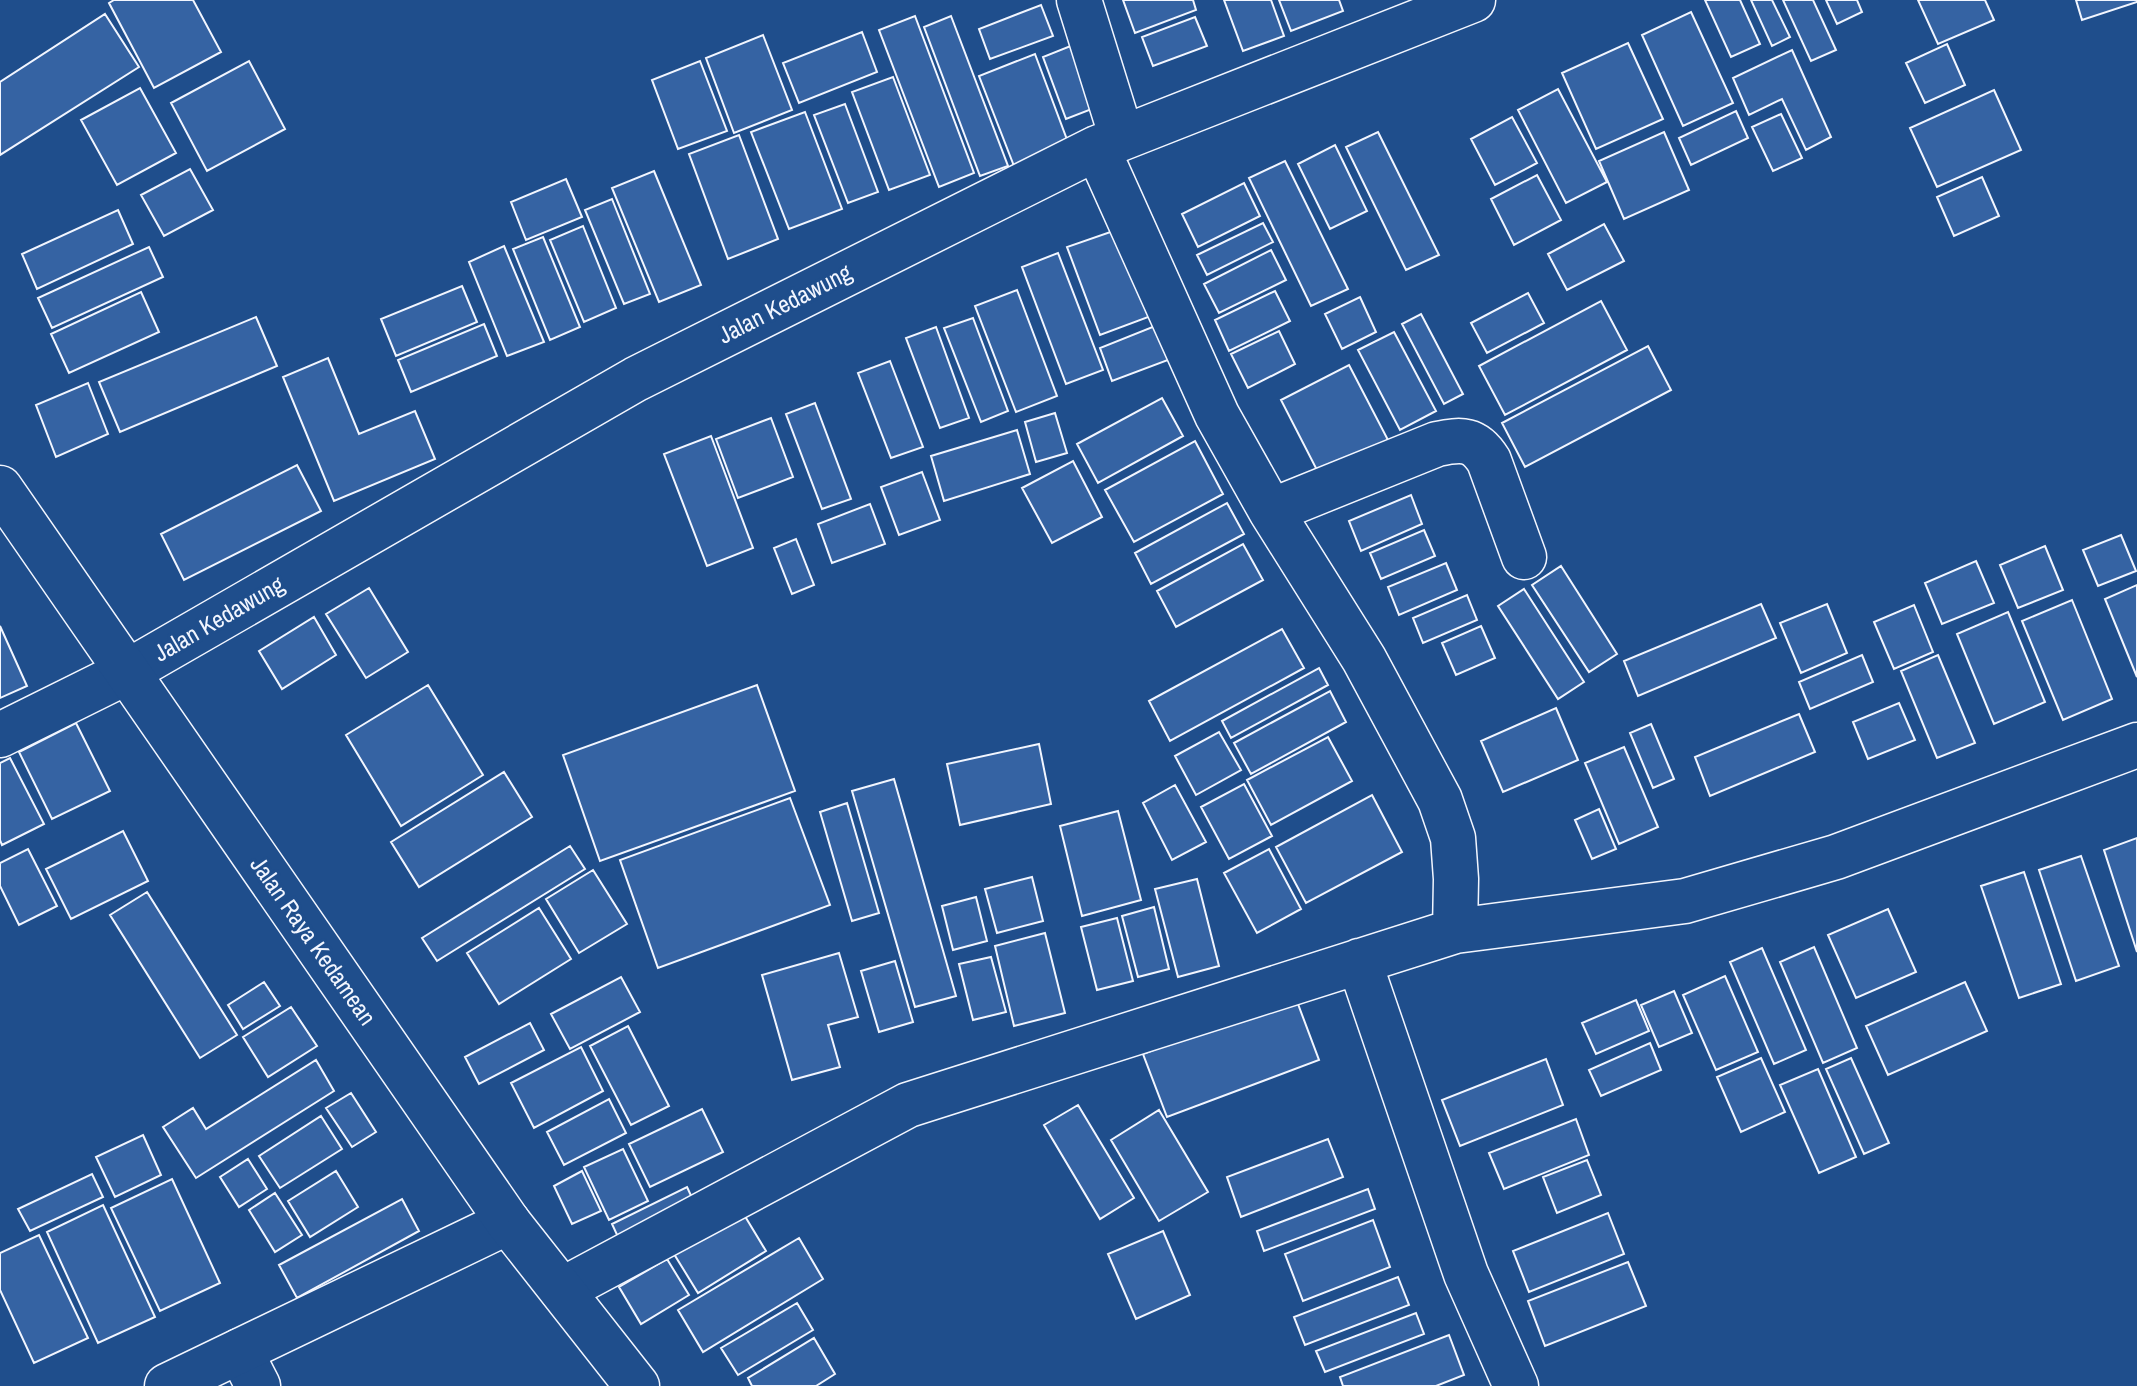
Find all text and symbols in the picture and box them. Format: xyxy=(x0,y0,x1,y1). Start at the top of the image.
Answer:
street label: Jalan Kedawung xyxy=(712,256,857,350)
street label: Jalan Kedawung xyxy=(147,568,290,668)
street label: Jalan Raya Kedamean xyxy=(244,850,384,1031)

